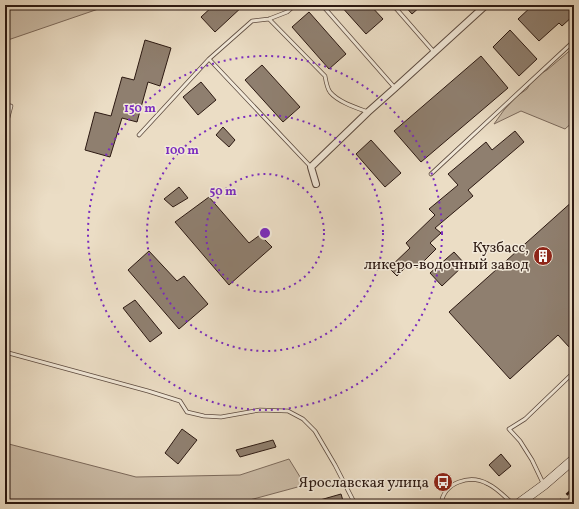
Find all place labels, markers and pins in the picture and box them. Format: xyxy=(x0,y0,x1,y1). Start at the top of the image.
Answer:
centre of rings xyxy=(258,226,272,240)
place label: Кузбасс, ликеро-водочный завод xyxy=(364,238,530,276)
building icon: Кузбасс, ликеро-водочный завод xyxy=(532,245,554,267)
bus stop icon: Ярославская улица xyxy=(432,471,454,493)
place label: Ярославская улица xyxy=(298,473,429,494)

